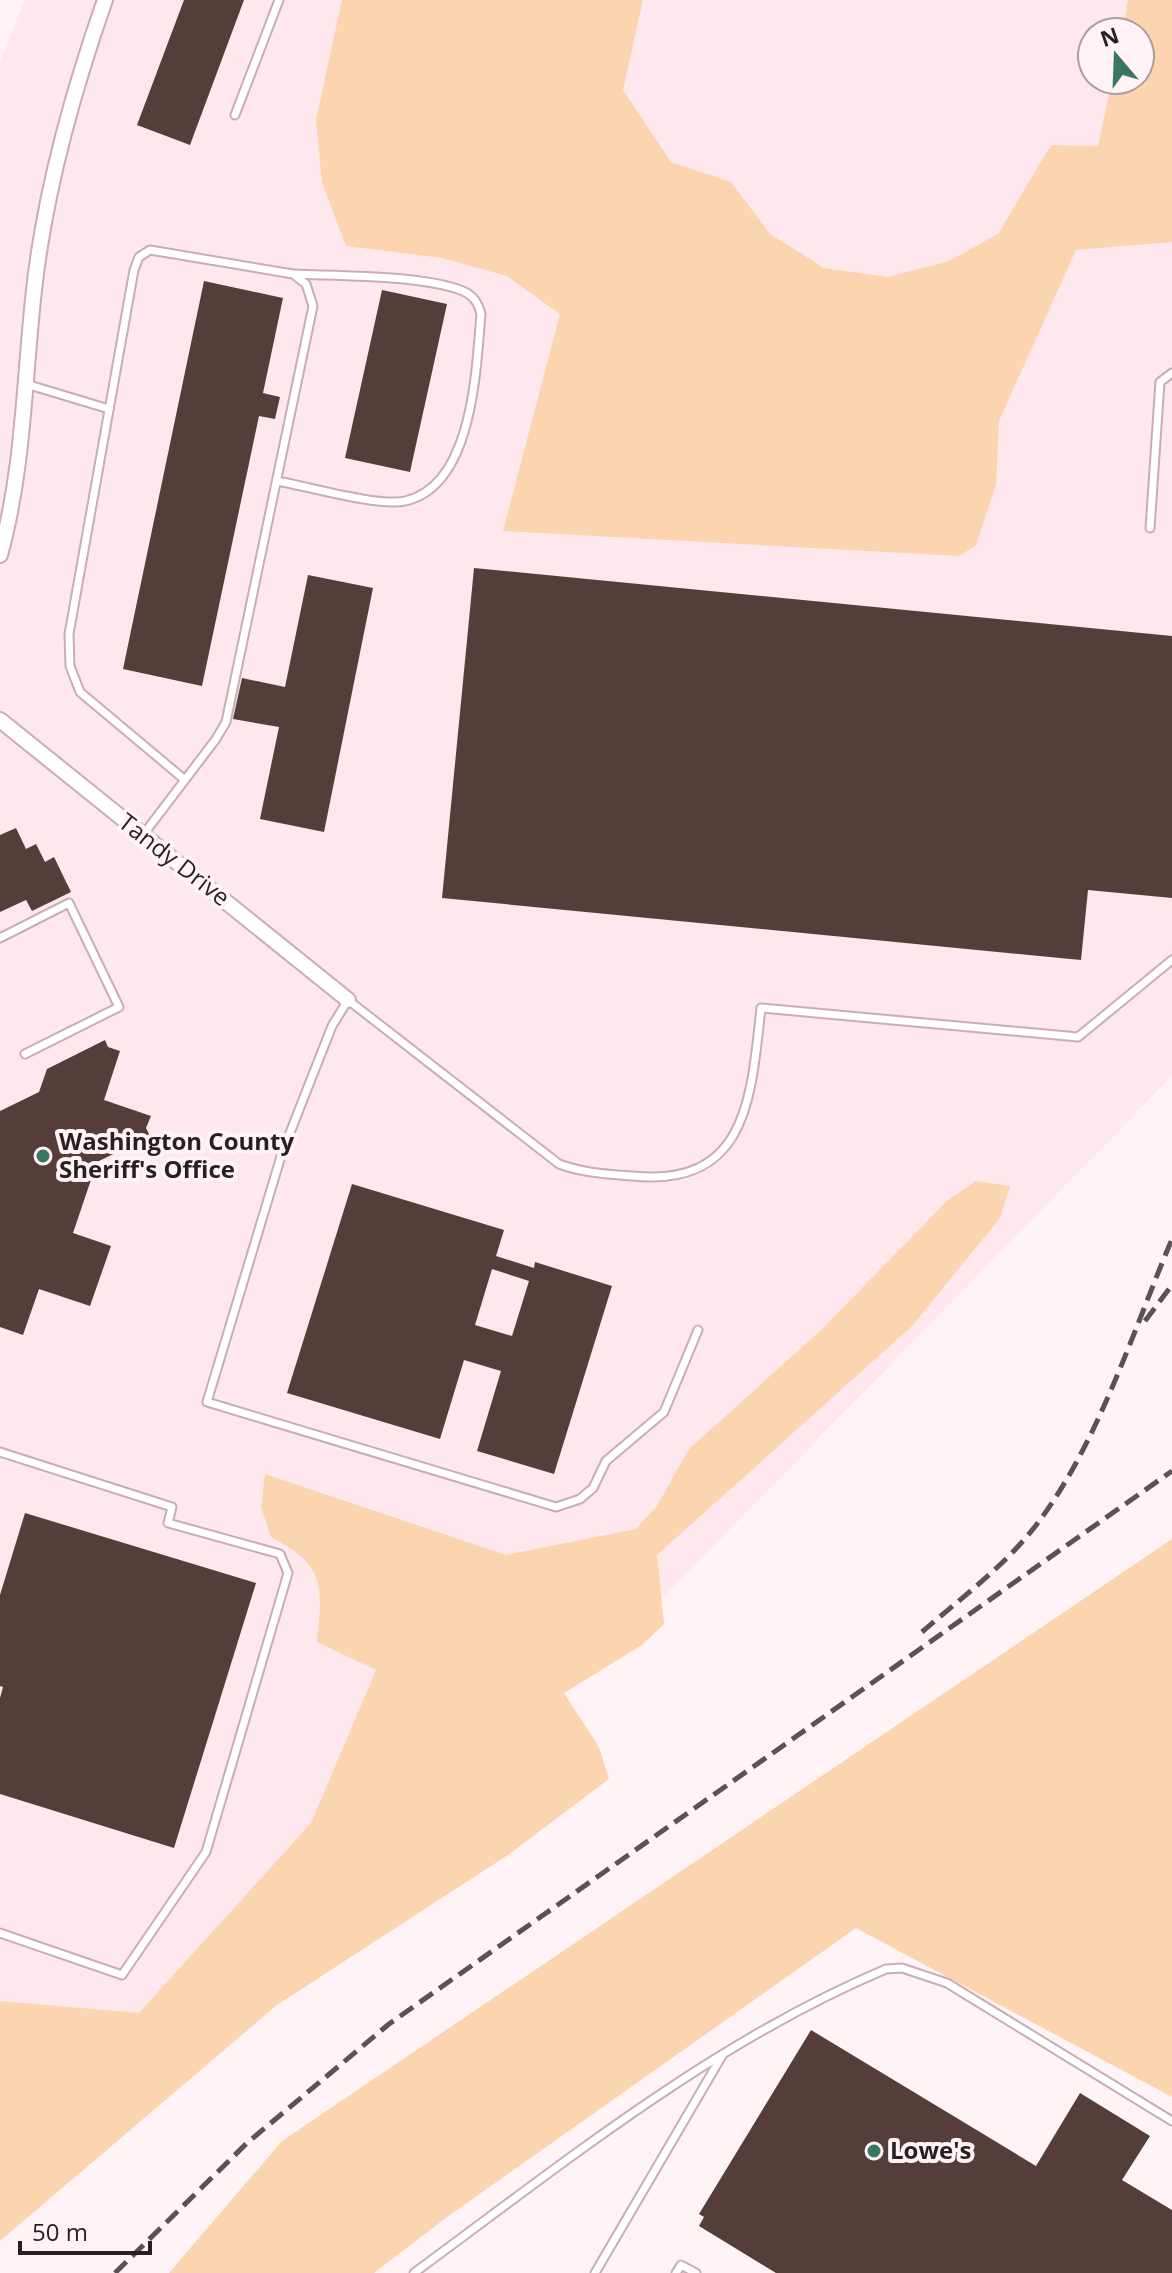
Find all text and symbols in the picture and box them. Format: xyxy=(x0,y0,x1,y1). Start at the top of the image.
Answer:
north arrow xyxy=(1076,16,1156,96)
text: N xyxy=(1096,19,1123,53)
street label: Tandy Drive xyxy=(112,805,237,913)
place label: Washington County Sheriff's Office xyxy=(59,1124,294,1185)
marker: Washington County Sheriff's Office xyxy=(34,1147,52,1165)
place label: Lowe's xyxy=(890,2133,972,2166)
marker: Lowe's xyxy=(865,2142,883,2160)
scale bar xyxy=(20,2205,150,2255)
text: 50 m xyxy=(32,2215,88,2248)

